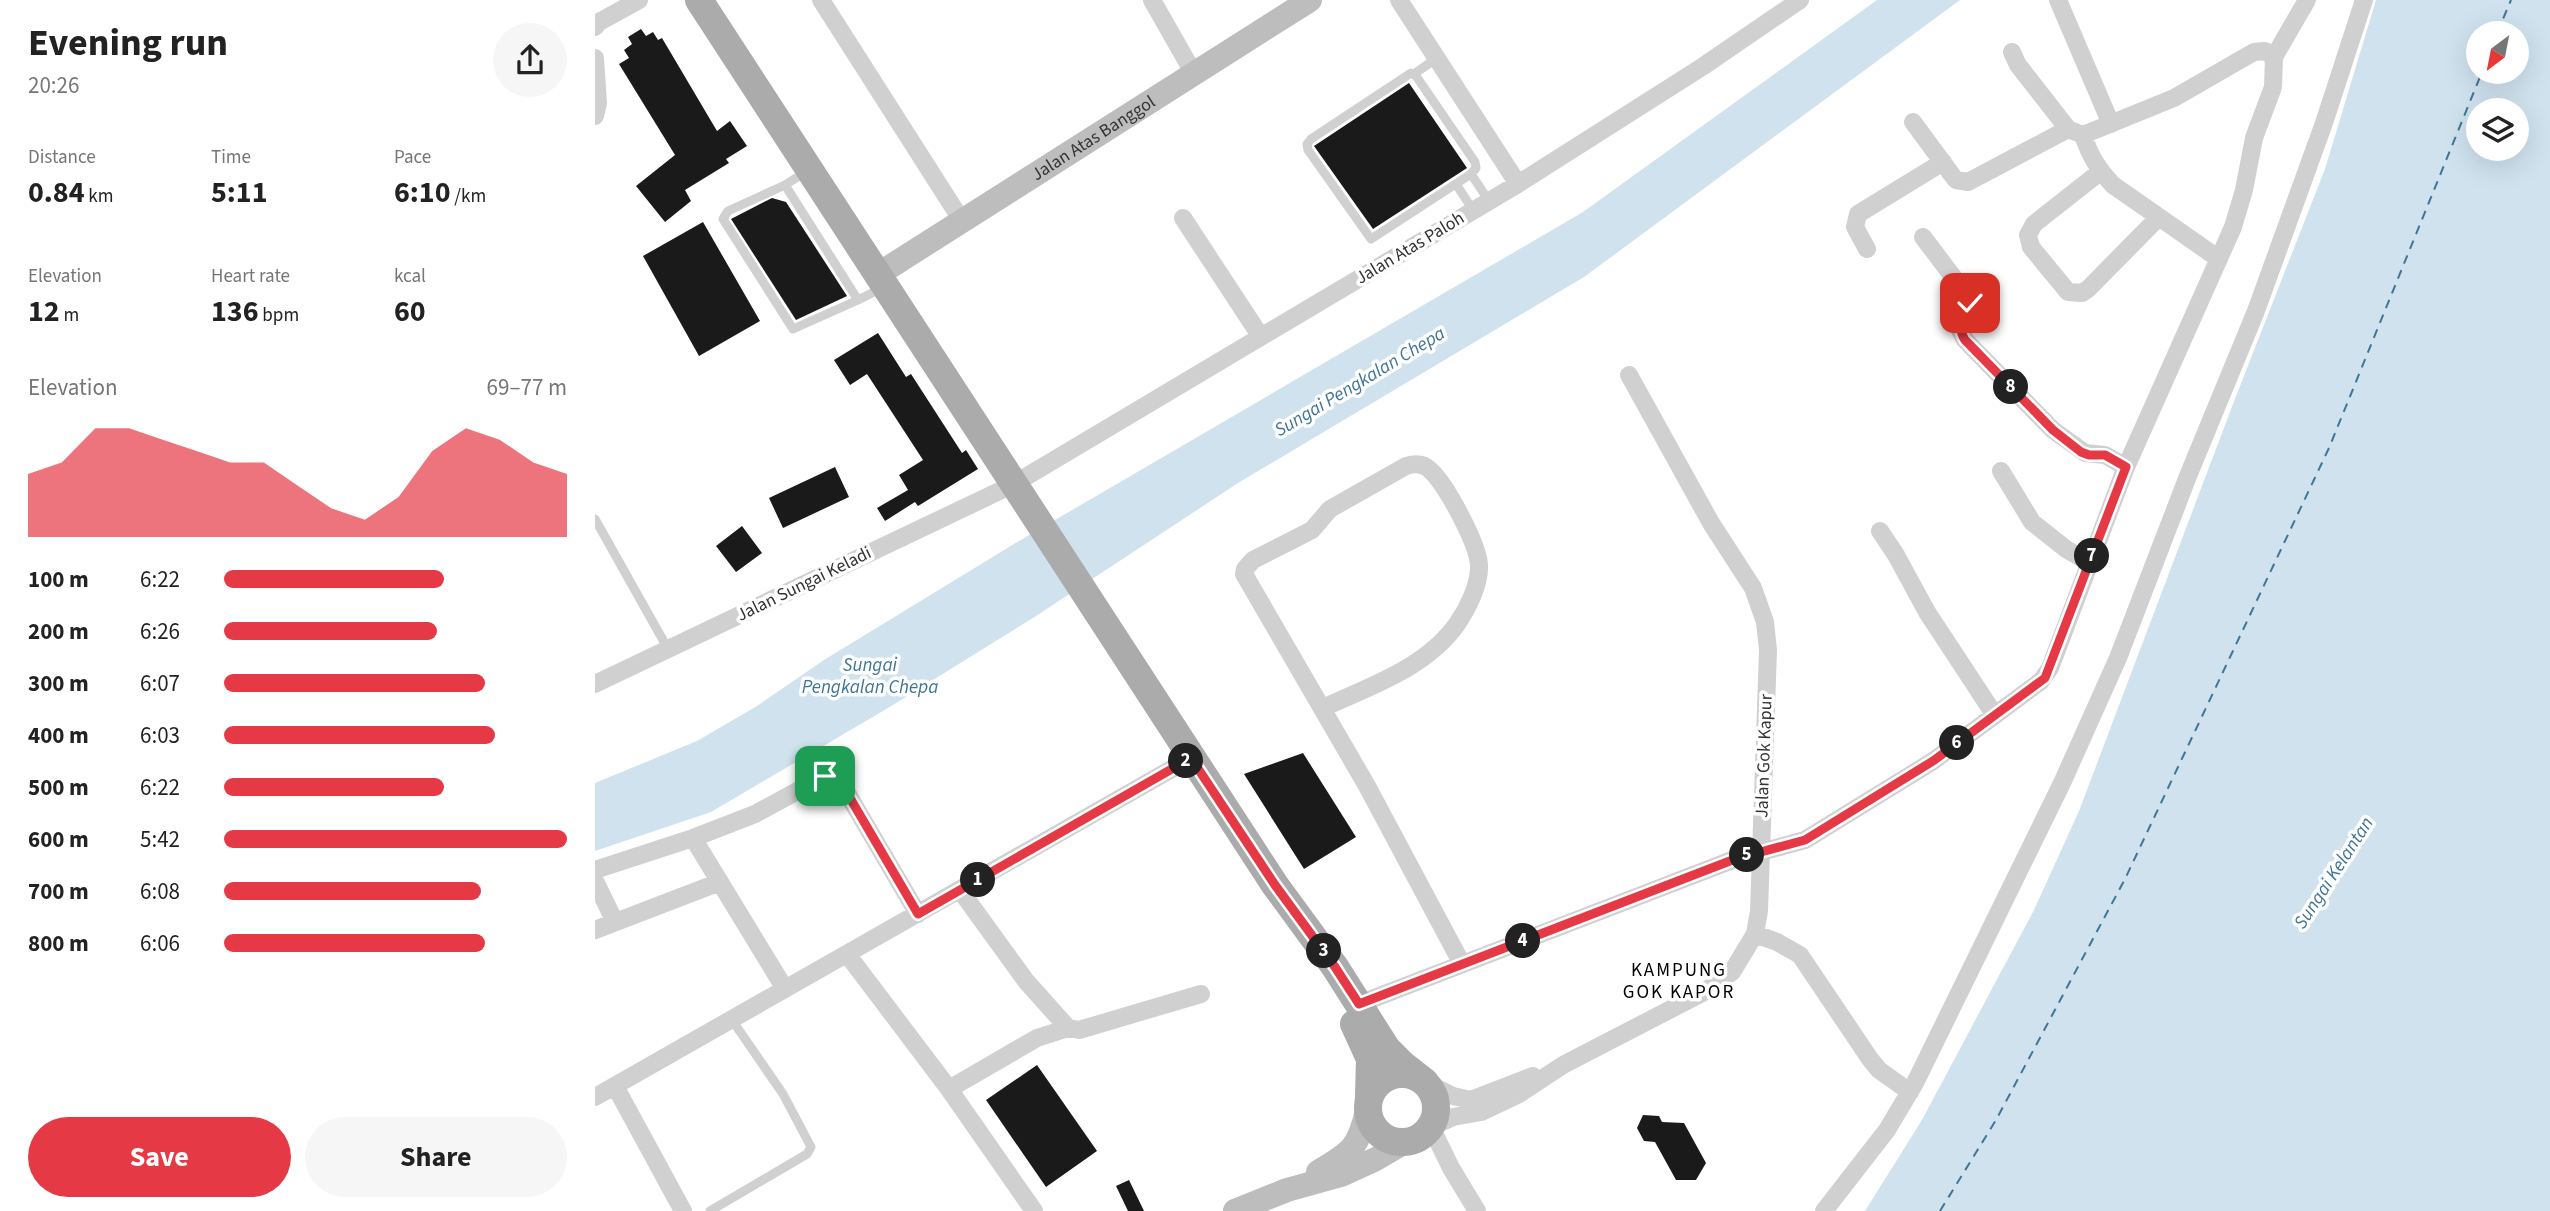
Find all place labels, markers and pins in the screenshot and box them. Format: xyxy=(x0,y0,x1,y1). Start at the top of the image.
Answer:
pin xyxy=(1940,273,2000,333)
pin: 8 xyxy=(1993,370,2029,404)
pin: 7 xyxy=(2075,538,2109,574)
pin: 6 xyxy=(1939,726,1975,760)
pin: 2 xyxy=(1169,744,1203,778)
pin xyxy=(795,746,855,806)
pin: 5 xyxy=(1729,838,1765,872)
pin: 1 xyxy=(961,862,995,898)
pin: 4 xyxy=(1506,923,1541,958)
pin: 3 xyxy=(1307,934,1341,968)

